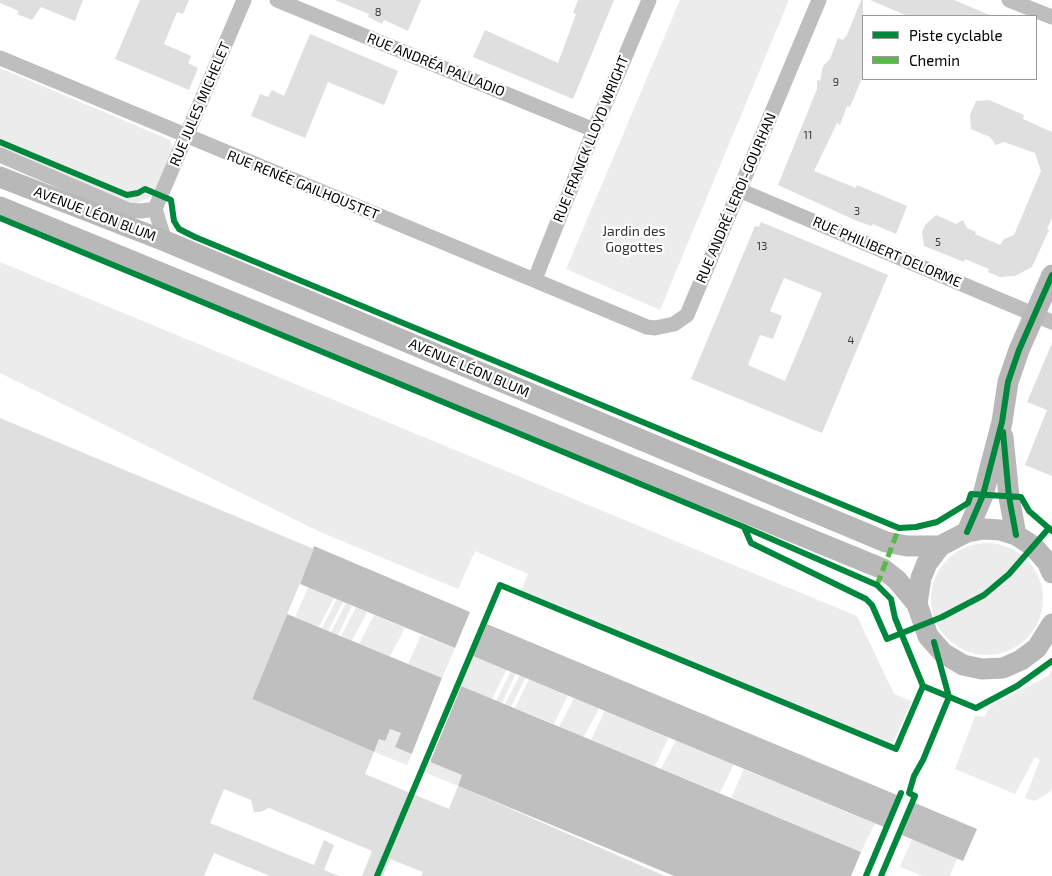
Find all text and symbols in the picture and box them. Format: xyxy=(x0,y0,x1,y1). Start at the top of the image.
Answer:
house number: 8 xyxy=(375,5,381,19)
legend xyxy=(862,15,1037,80)
text: Piste cyclable xyxy=(909,26,1003,44)
street label: RUE ANDRÉA PALLADIO xyxy=(365,30,507,100)
street label: RUE JULES MICHELET xyxy=(166,39,234,169)
text: Chemin xyxy=(909,51,960,69)
street label: RUE FRANCK LLOYD WRIGHT xyxy=(550,53,632,225)
house number: 9 xyxy=(833,75,839,89)
street label: RUE ANDRÉ LEROI-GOURHAN xyxy=(692,110,780,286)
house number: 11 xyxy=(804,128,812,142)
street label: RUE RENÉE GAILHOUSTET xyxy=(225,147,381,223)
street label: AVENUE LÉON BLUM xyxy=(32,183,158,245)
house number: 3 xyxy=(854,204,860,218)
street label: RUE PHILIBERT DELORME xyxy=(810,213,964,291)
park label: Jardin des Gogottes xyxy=(602,223,666,256)
house number: 5 xyxy=(935,235,941,249)
house number: 13 xyxy=(757,239,767,253)
house number: 4 xyxy=(848,333,854,347)
street label: AVENUE LÉON BLUM xyxy=(406,335,532,401)

